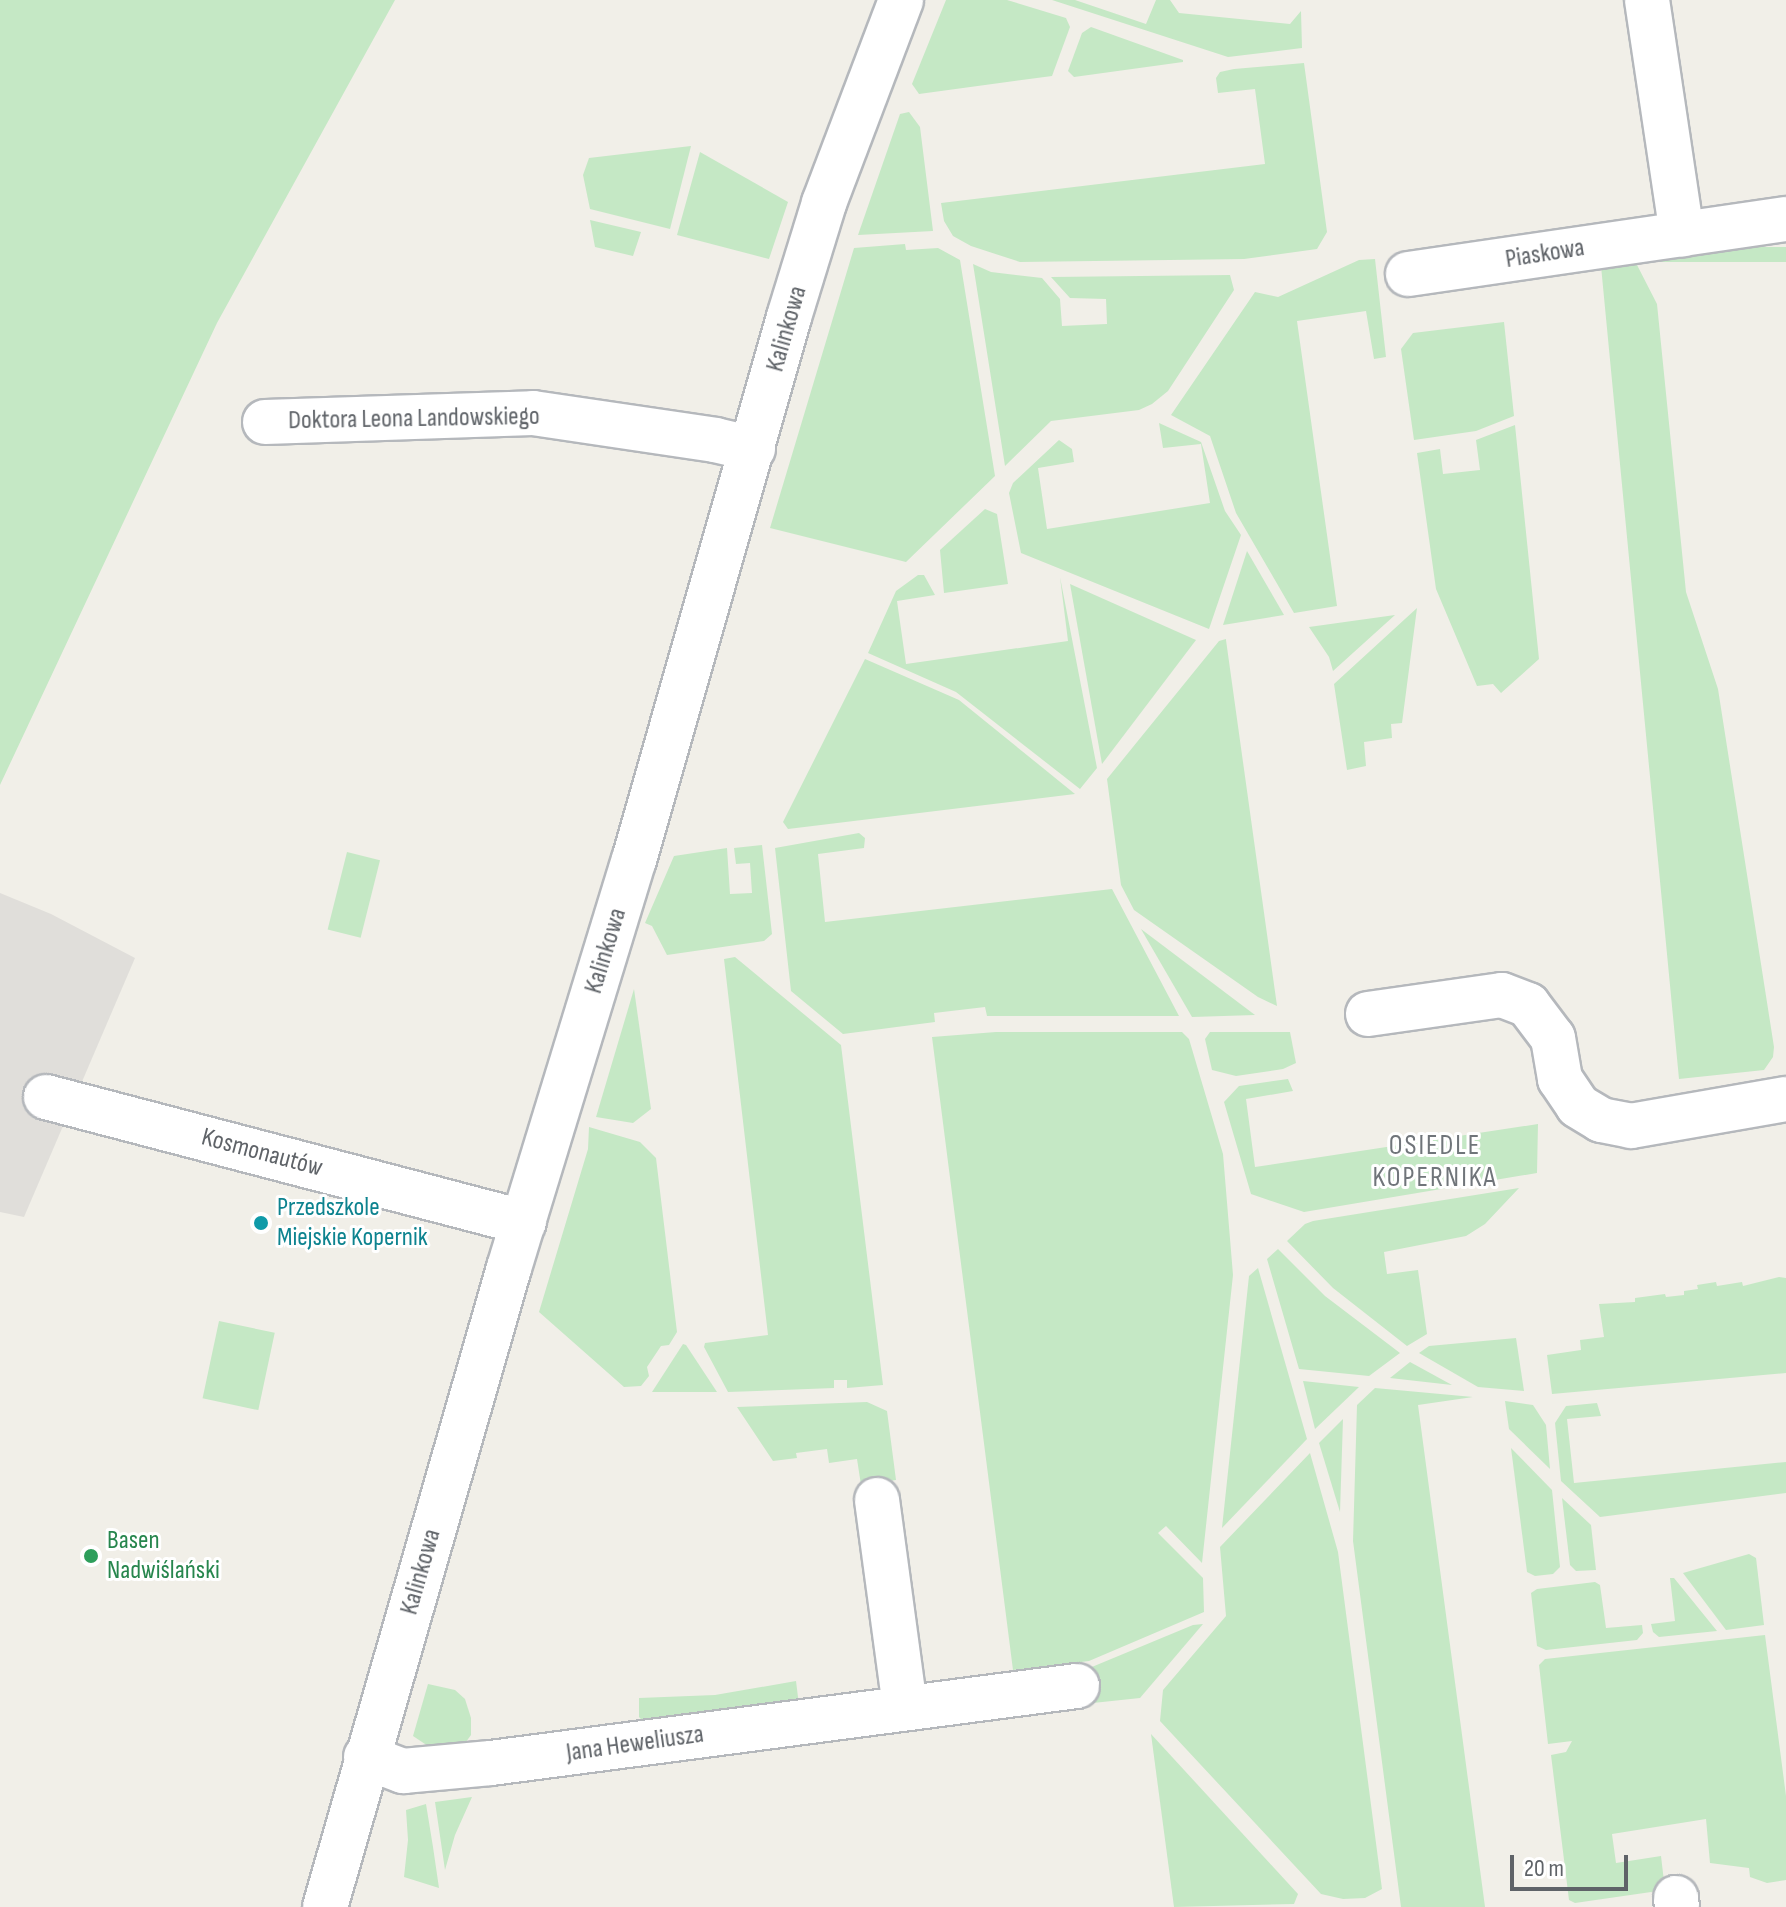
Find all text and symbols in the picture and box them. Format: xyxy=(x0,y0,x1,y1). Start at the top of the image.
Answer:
street label: Piaskowa xyxy=(1503,232,1587,276)
street label: Kalinkowa xyxy=(760,283,814,375)
street label: Doktora Leona Landowskiego xyxy=(288,401,540,437)
street label: Kalinkowa xyxy=(578,905,634,997)
street label: Kosmonautów xyxy=(198,1122,326,1184)
district label: OSIEDLE KOPERNIKA xyxy=(1372,1129,1498,1195)
place label: Przedszkole Miejskie Kopernik xyxy=(277,1192,428,1254)
marker: Przedszkole Miejskie Kopernik xyxy=(252,1214,270,1232)
place label: Basen Nadwiślański xyxy=(107,1525,220,1586)
street label: Kalinkowa xyxy=(394,1526,448,1618)
marker: Basen Nadwiślański xyxy=(82,1547,100,1565)
street label: Jana Heweliusza xyxy=(564,1719,706,1769)
scale bar xyxy=(1514,1839,1632,1889)
text: 20 m xyxy=(1524,1854,1564,1883)

